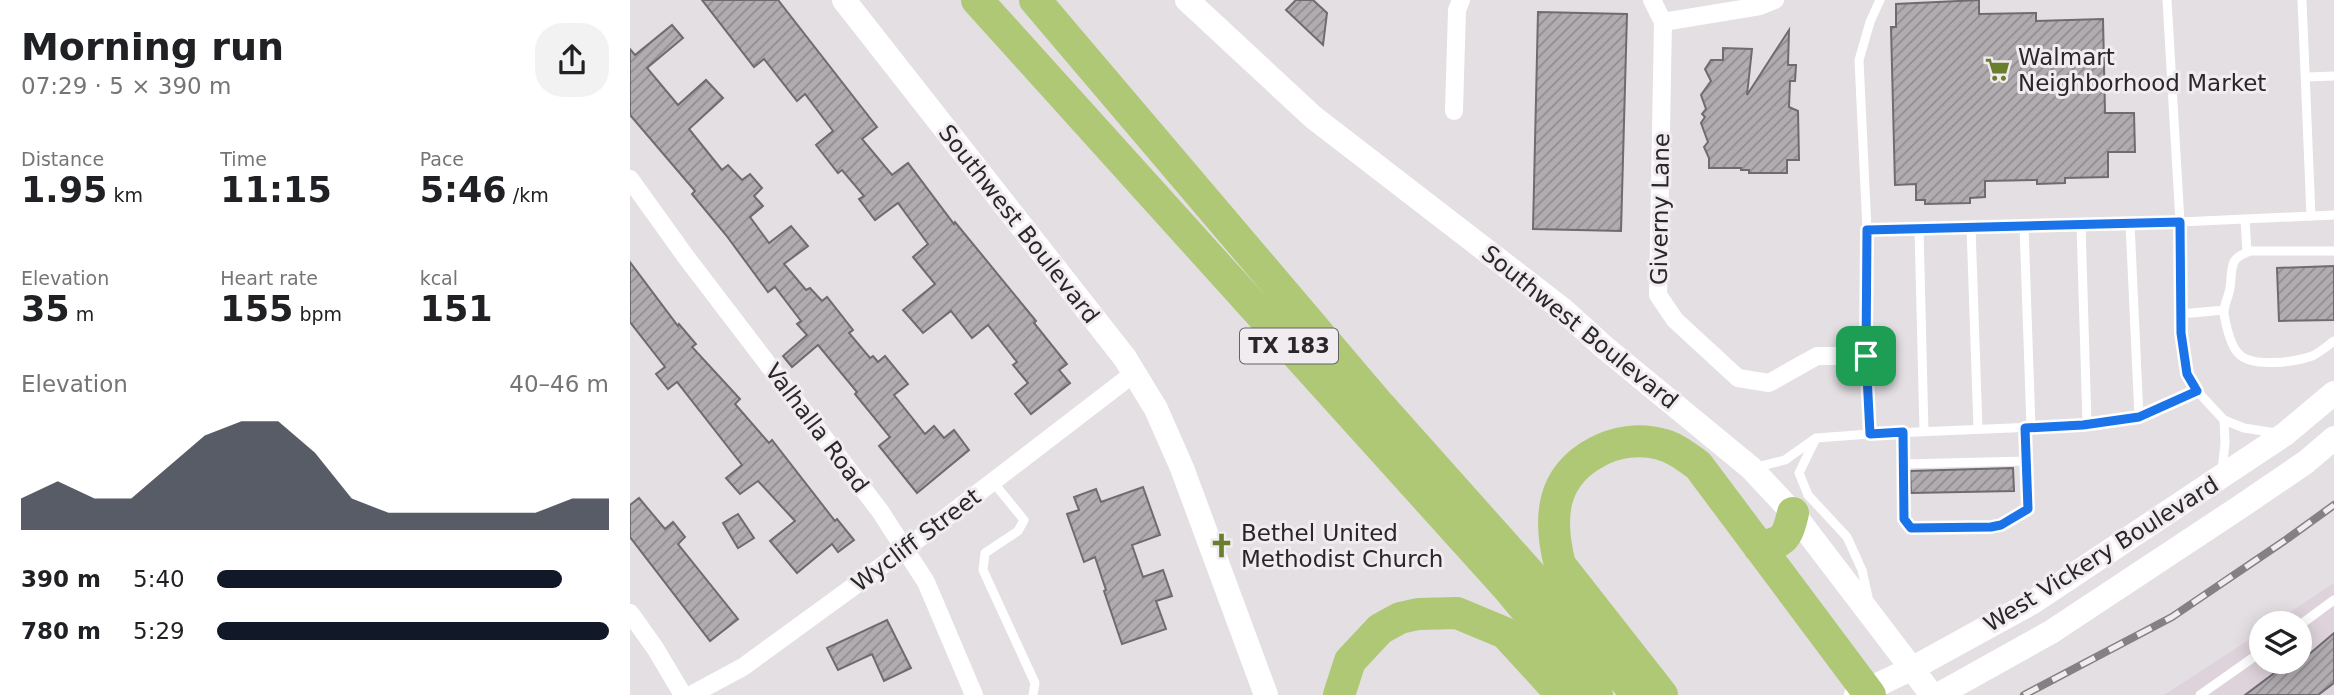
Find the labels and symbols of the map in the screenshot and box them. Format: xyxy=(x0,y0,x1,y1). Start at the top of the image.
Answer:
place label: Walmart Neighborhood Market xyxy=(2018,44,2266,96)
supermarket icon: Walmart Neighborhood Market xyxy=(1984,56,2012,84)
street label: Southwest Boulevard xyxy=(934,120,1104,328)
street label: Giverny Lane xyxy=(1646,133,1674,285)
street label: Southwest Boulevard xyxy=(1477,240,1683,414)
pin xyxy=(1836,326,1896,386)
road number: TX 183 xyxy=(1240,328,1338,364)
street label: Valhalla Road xyxy=(760,358,874,498)
street label: West Vickery Boulevard xyxy=(1979,471,2223,637)
street label: Wycliff Street xyxy=(847,483,985,597)
place label: Bethel United Methodist Church xyxy=(1241,520,1443,572)
church icon: Bethel United Methodist Church xyxy=(1207,532,1235,560)

